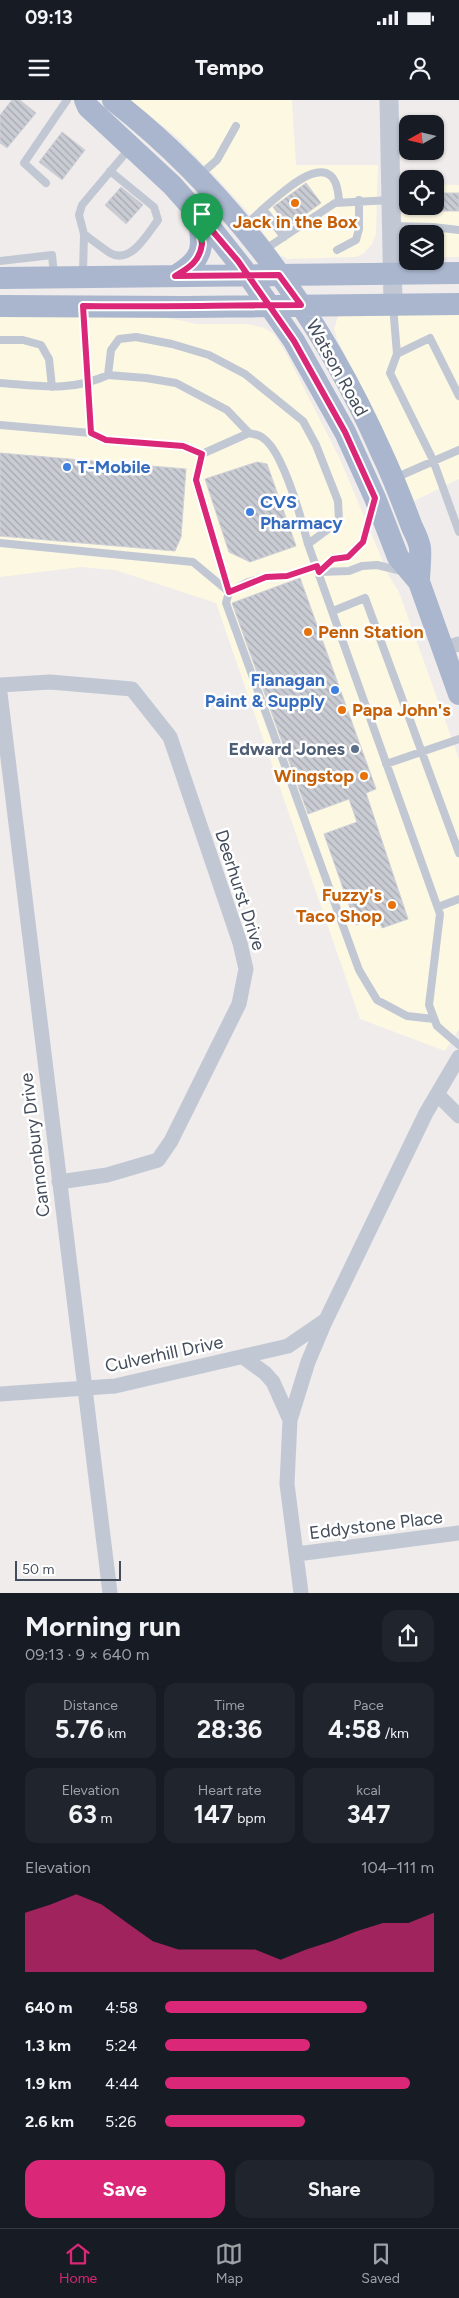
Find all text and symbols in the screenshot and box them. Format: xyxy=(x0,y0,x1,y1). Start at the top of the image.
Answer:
text: 09:13 xyxy=(25,6,73,29)
icon: menu xyxy=(25,54,53,82)
text: Tempo xyxy=(195,54,264,81)
icon: person xyxy=(406,54,434,82)
north arrow xyxy=(399,115,444,160)
map controls xyxy=(399,115,444,270)
button: locate xyxy=(399,170,444,215)
pin xyxy=(181,193,223,244)
marker: Jack in the Box xyxy=(289,197,301,209)
icon: arrive xyxy=(188,200,216,228)
place label: Jack in the Box xyxy=(232,211,358,233)
button: layers xyxy=(399,225,444,270)
street label: Watson Road xyxy=(301,316,373,420)
place label: T-Mobile xyxy=(77,456,151,478)
marker: T-Mobile xyxy=(61,461,73,473)
place label: CVS Pharmacy xyxy=(260,491,343,534)
marker: CVS Pharmacy xyxy=(244,506,256,518)
place label: Penn Station xyxy=(318,621,424,643)
marker: Penn Station xyxy=(302,626,314,638)
place label: Flanagan Paint & Supply xyxy=(205,669,326,712)
marker: Flanagan Paint & Supply xyxy=(329,684,341,696)
place label: Papa John's xyxy=(352,699,451,721)
marker: Papa John's xyxy=(336,704,348,716)
place label: Edward Jones xyxy=(229,738,346,760)
marker: Edward Jones xyxy=(349,743,361,755)
place label: Wingstop xyxy=(274,765,354,787)
marker: Wingstop xyxy=(358,770,370,782)
street label: Deerhurst Drive xyxy=(210,827,270,953)
place label: Fuzzy's Taco Shop xyxy=(296,884,383,927)
marker: Fuzzy's Taco Shop xyxy=(386,899,398,911)
street label: Cannonbury Drive xyxy=(15,1072,55,1218)
street label: Culverhill Drive xyxy=(103,1331,225,1377)
street label: Eddystone Place xyxy=(308,1506,444,1544)
scale bar xyxy=(15,1558,121,1581)
text: 50 m xyxy=(22,1561,54,1578)
text: Morning run xyxy=(25,1609,181,1643)
button: share xyxy=(382,1610,434,1662)
text: 09:13 · 9 × 640 m xyxy=(25,1645,149,1664)
text: Distance xyxy=(63,1697,118,1714)
text: Time xyxy=(214,1697,245,1714)
text: Pace xyxy=(353,1697,384,1714)
text: 5.76 xyxy=(55,1714,104,1744)
text: 28:36 xyxy=(197,1714,262,1744)
text: 4:58 xyxy=(328,1714,381,1744)
text: km xyxy=(104,1725,126,1742)
text: /km xyxy=(381,1725,409,1742)
text: Elevation xyxy=(62,1782,119,1799)
text: Heart rate xyxy=(198,1782,261,1799)
text: kcal xyxy=(356,1782,381,1799)
text: 63 xyxy=(69,1799,97,1829)
text: 147 xyxy=(193,1799,234,1829)
text: 347 xyxy=(347,1799,390,1829)
text: m xyxy=(97,1810,112,1827)
text: bpm xyxy=(234,1810,266,1827)
text: Elevation xyxy=(25,1858,91,1877)
text: 104–111 m xyxy=(361,1858,434,1877)
text: 640 m xyxy=(25,1998,73,2017)
text: 4:58 xyxy=(105,1998,138,2017)
text: 1.3 km xyxy=(25,2036,71,2055)
text: 5:24 xyxy=(105,2036,137,2055)
text: 1.9 km xyxy=(25,2074,71,2093)
text: 4:44 xyxy=(105,2074,139,2093)
text: 2.6 km xyxy=(25,2112,74,2131)
text: 5:26 xyxy=(105,2112,136,2131)
button: Save xyxy=(25,2160,225,2218)
button: Share xyxy=(235,2160,434,2218)
tab: Home xyxy=(59,2240,97,2287)
tab: Map xyxy=(215,2240,243,2287)
tab: Saved xyxy=(361,2240,400,2287)

